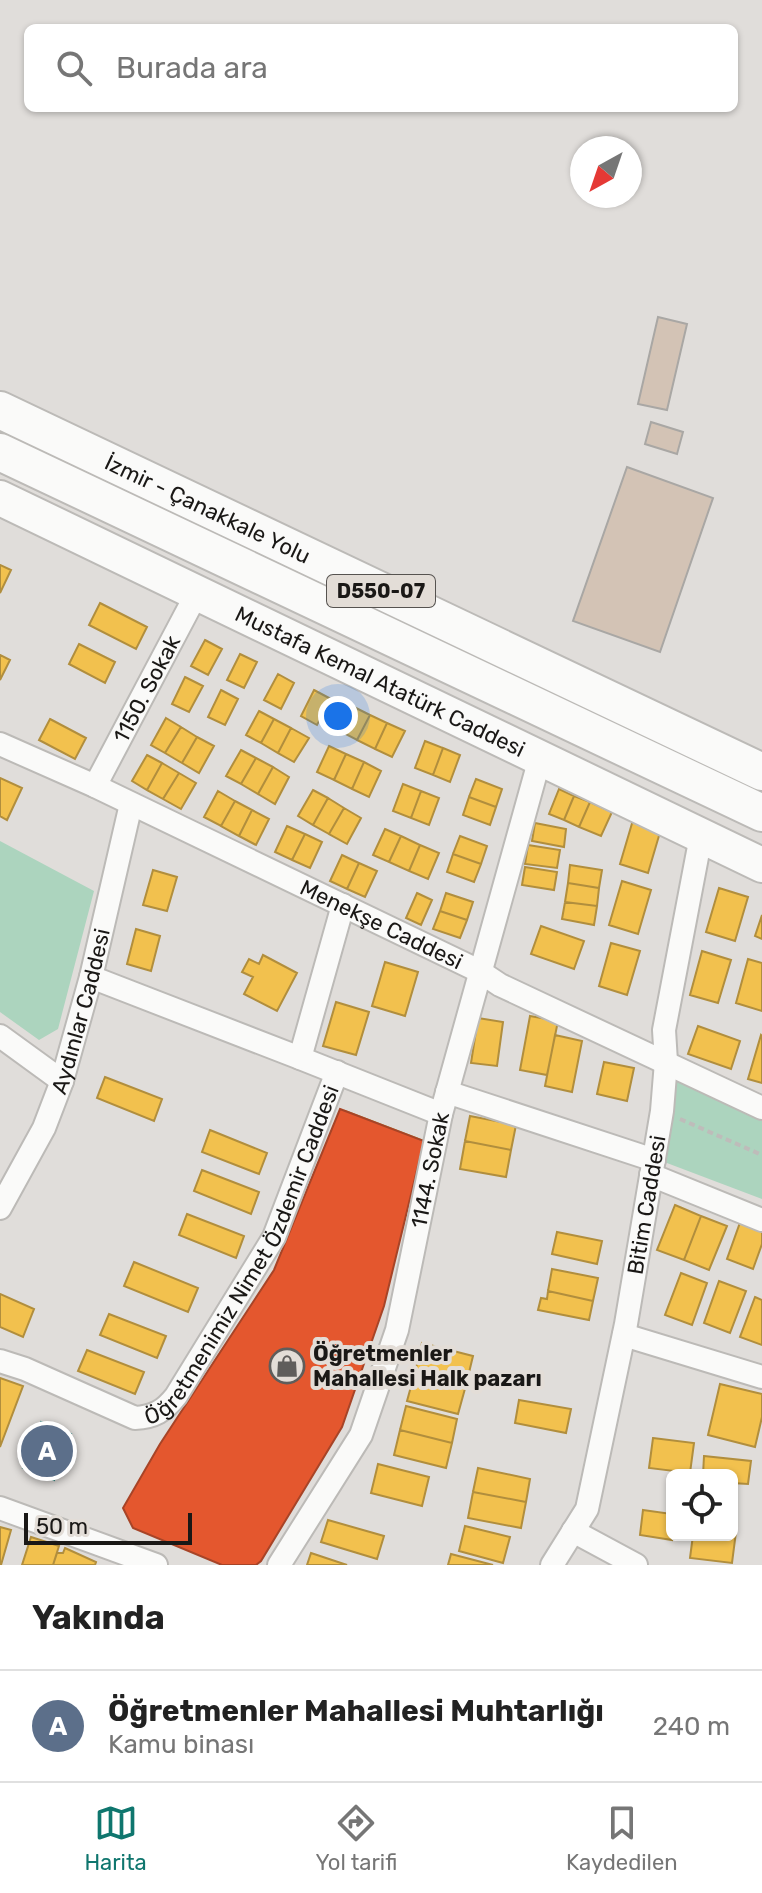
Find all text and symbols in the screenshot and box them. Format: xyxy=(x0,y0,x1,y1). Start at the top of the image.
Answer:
search box xyxy=(24,24,738,112)
icon: search xyxy=(52,46,96,90)
text: Burada ara xyxy=(116,50,268,86)
north arrow xyxy=(570,136,642,208)
street label: İzmir - Çanakkale Yolu xyxy=(101,448,315,569)
road number: D550-07 xyxy=(327,575,435,607)
street label: Mustafa Kemal Atatürk Caddesi xyxy=(231,600,530,762)
street label: 1150. Sokak xyxy=(107,630,186,747)
your location xyxy=(318,696,358,736)
street label: Menekşe Caddesi xyxy=(296,873,467,975)
street label: Aydınlar Caddesi xyxy=(45,926,115,1098)
street label: Öğretmenimiz Nimet Özdemir Caddesi xyxy=(141,1081,344,1430)
street label: 1144. Sokak xyxy=(405,1109,455,1230)
street label: Bitim Caddesi xyxy=(621,1133,671,1276)
place label: Öğretmenler Mahallesi Halk pazarı xyxy=(313,1340,542,1392)
shop icon: Öğretmenler Mahallesi Halk pazarı xyxy=(268,1347,306,1385)
pin: A xyxy=(21,1421,73,1481)
map controls xyxy=(666,1469,738,1541)
button: locate xyxy=(666,1469,738,1541)
scale bar xyxy=(24,1509,192,1545)
text: 50 m xyxy=(36,1513,88,1540)
text: Yakında xyxy=(32,1597,165,1638)
text: Öğretmenler Mahallesi Muhtarlığı xyxy=(108,1693,604,1729)
text: A xyxy=(49,1711,67,1742)
text: 240 m xyxy=(653,1711,730,1742)
text: Kamu binası xyxy=(108,1729,254,1760)
tab: Harita xyxy=(84,1801,147,1876)
tab: Yol tarifi xyxy=(315,1801,397,1876)
tab: Kaydedilen xyxy=(566,1801,678,1876)

